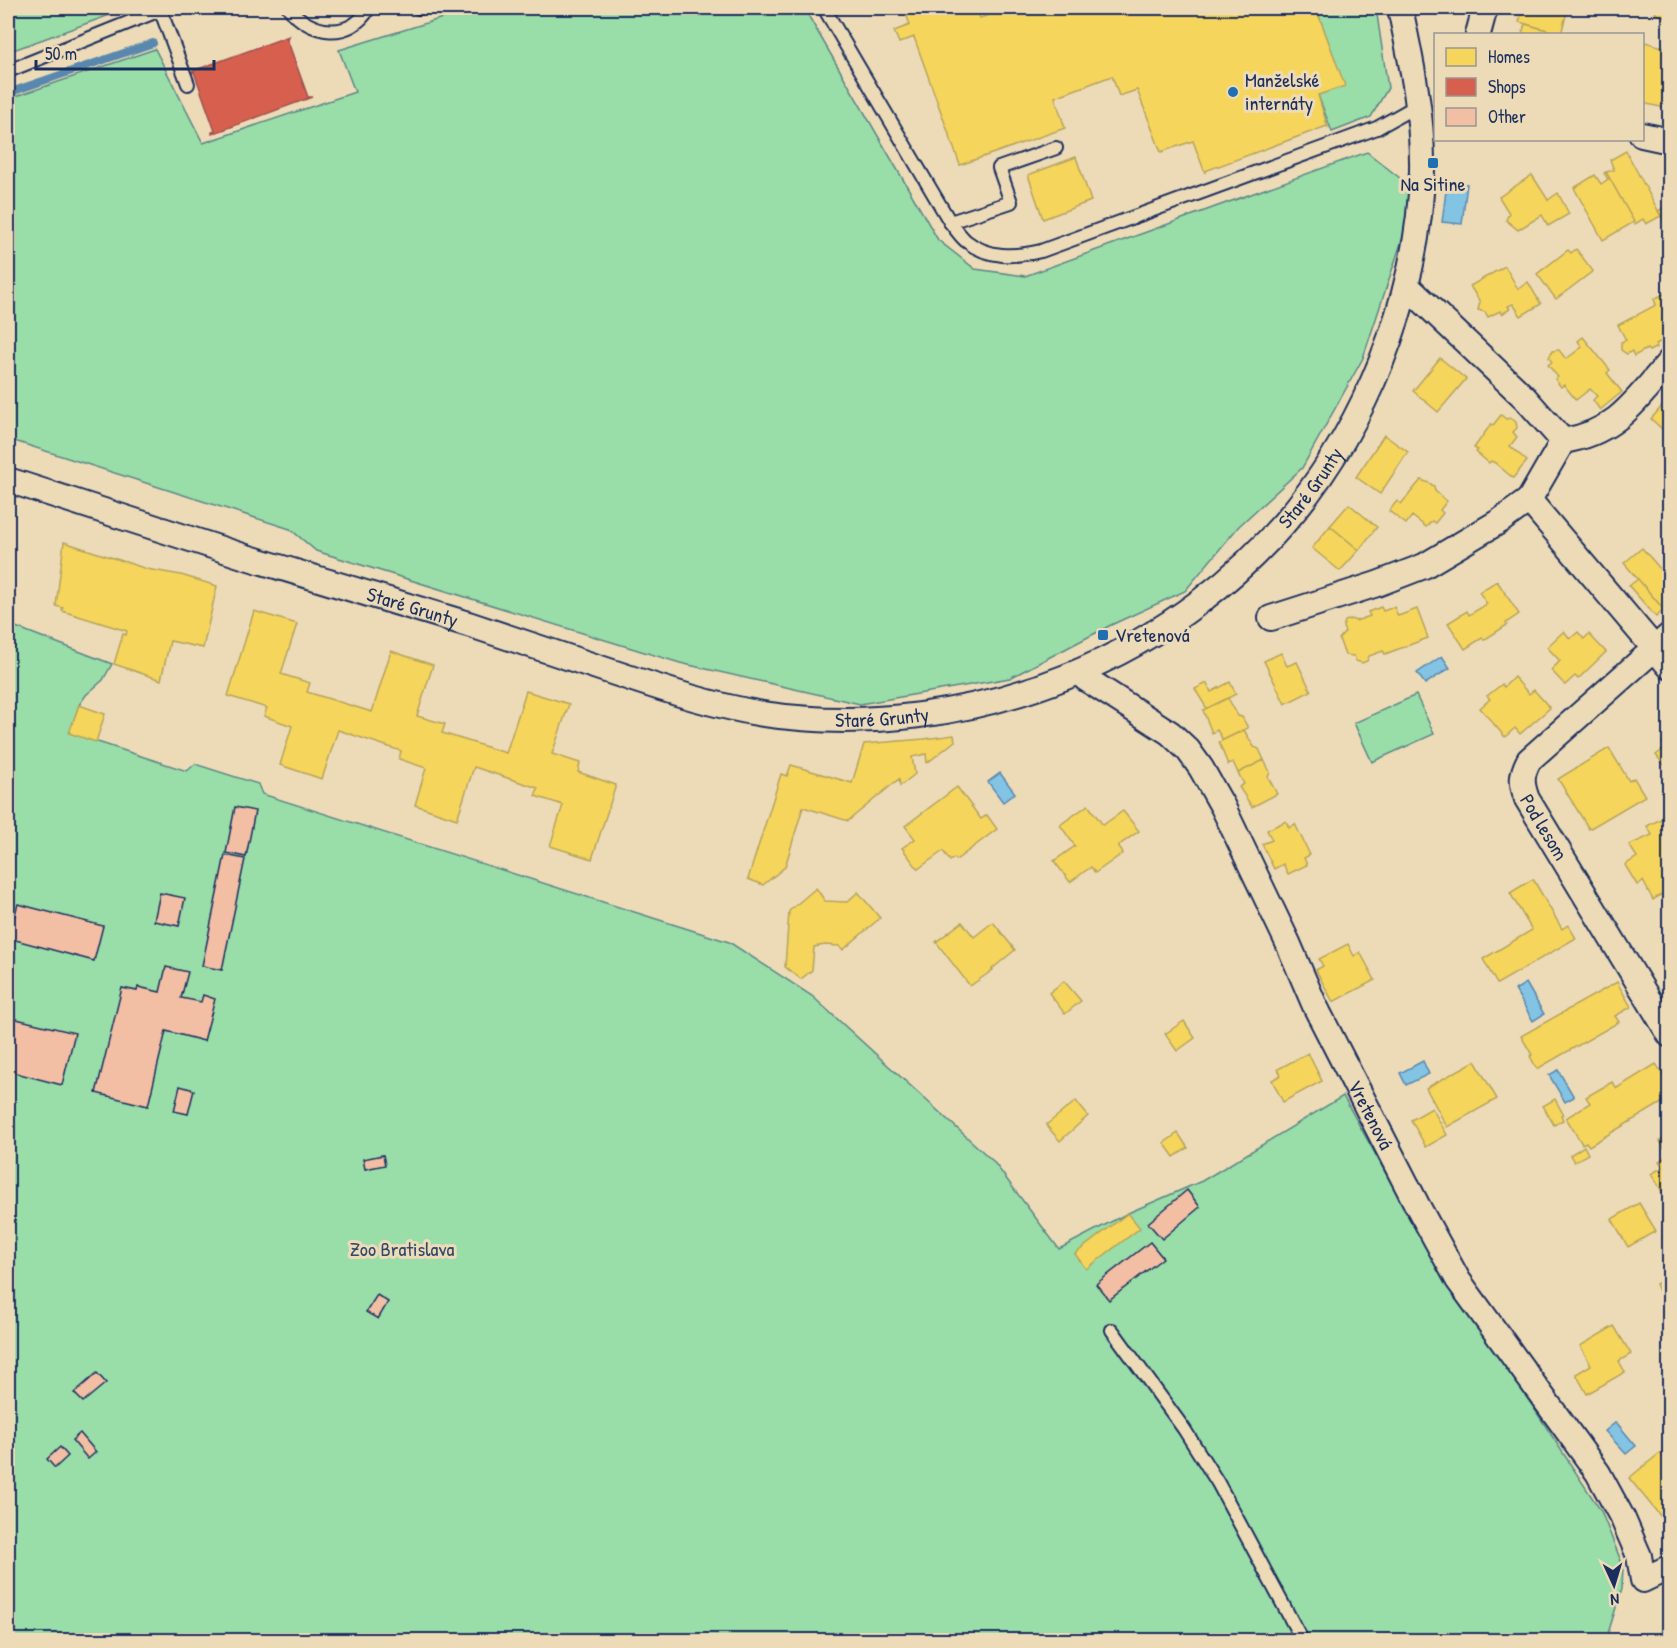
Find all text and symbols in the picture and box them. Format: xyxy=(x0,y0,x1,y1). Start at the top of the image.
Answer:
scale bar xyxy=(36,33,214,71)
legend xyxy=(1434,33,1644,141)
text: 50 m xyxy=(45,41,77,66)
text: Homes xyxy=(1488,44,1530,69)
place label: Manželské internáty xyxy=(1245,66,1320,116)
text: Shops xyxy=(1488,74,1526,99)
marker: Manželské internáty xyxy=(1226,85,1240,99)
text: Other xyxy=(1488,104,1526,129)
marker: Na Sitine xyxy=(1426,156,1440,170)
place label: Na Sitine xyxy=(1400,170,1466,197)
street label: Staré Grunty xyxy=(1272,442,1349,534)
street label: Staré Grunty xyxy=(364,580,462,633)
place label: Vretenová xyxy=(1115,621,1190,648)
marker: Vretenová xyxy=(1096,628,1110,642)
street label: Staré Grunty xyxy=(835,700,930,733)
street label: Pod lesom xyxy=(1514,789,1575,865)
street label: Vretenová xyxy=(1342,1075,1400,1154)
park label: Zoo Bratislava xyxy=(350,1235,454,1262)
north arrow xyxy=(1584,1555,1644,1615)
text: N xyxy=(1610,1589,1620,1611)

